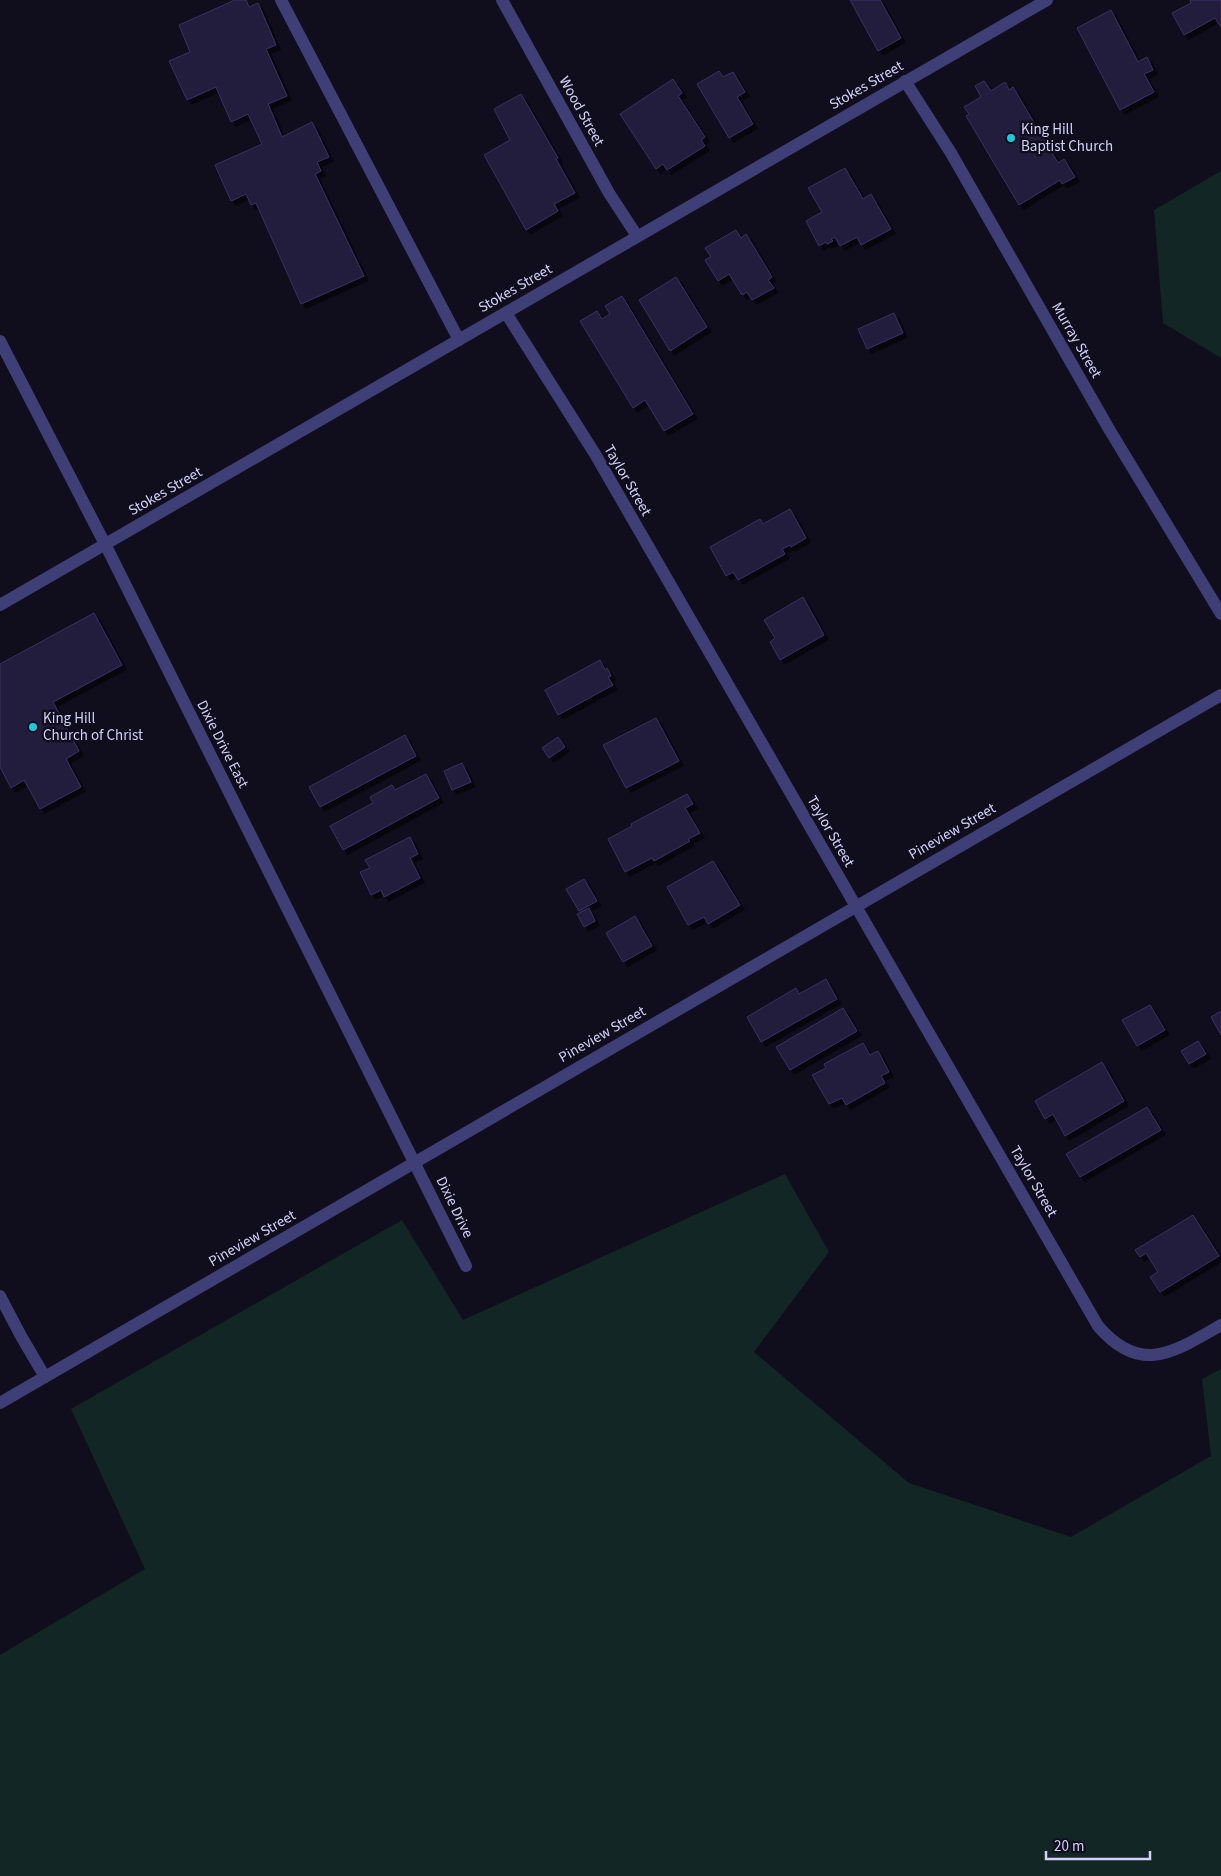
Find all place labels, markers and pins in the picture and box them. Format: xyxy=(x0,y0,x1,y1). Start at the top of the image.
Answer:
place label: King Hill Baptist Church xyxy=(1021,119,1113,157)
marker: King Hill Baptist Church xyxy=(1005,132,1017,144)
place label: King Hill Church of Christ xyxy=(43,708,143,746)
marker: King Hill Church of Christ xyxy=(27,721,39,733)

